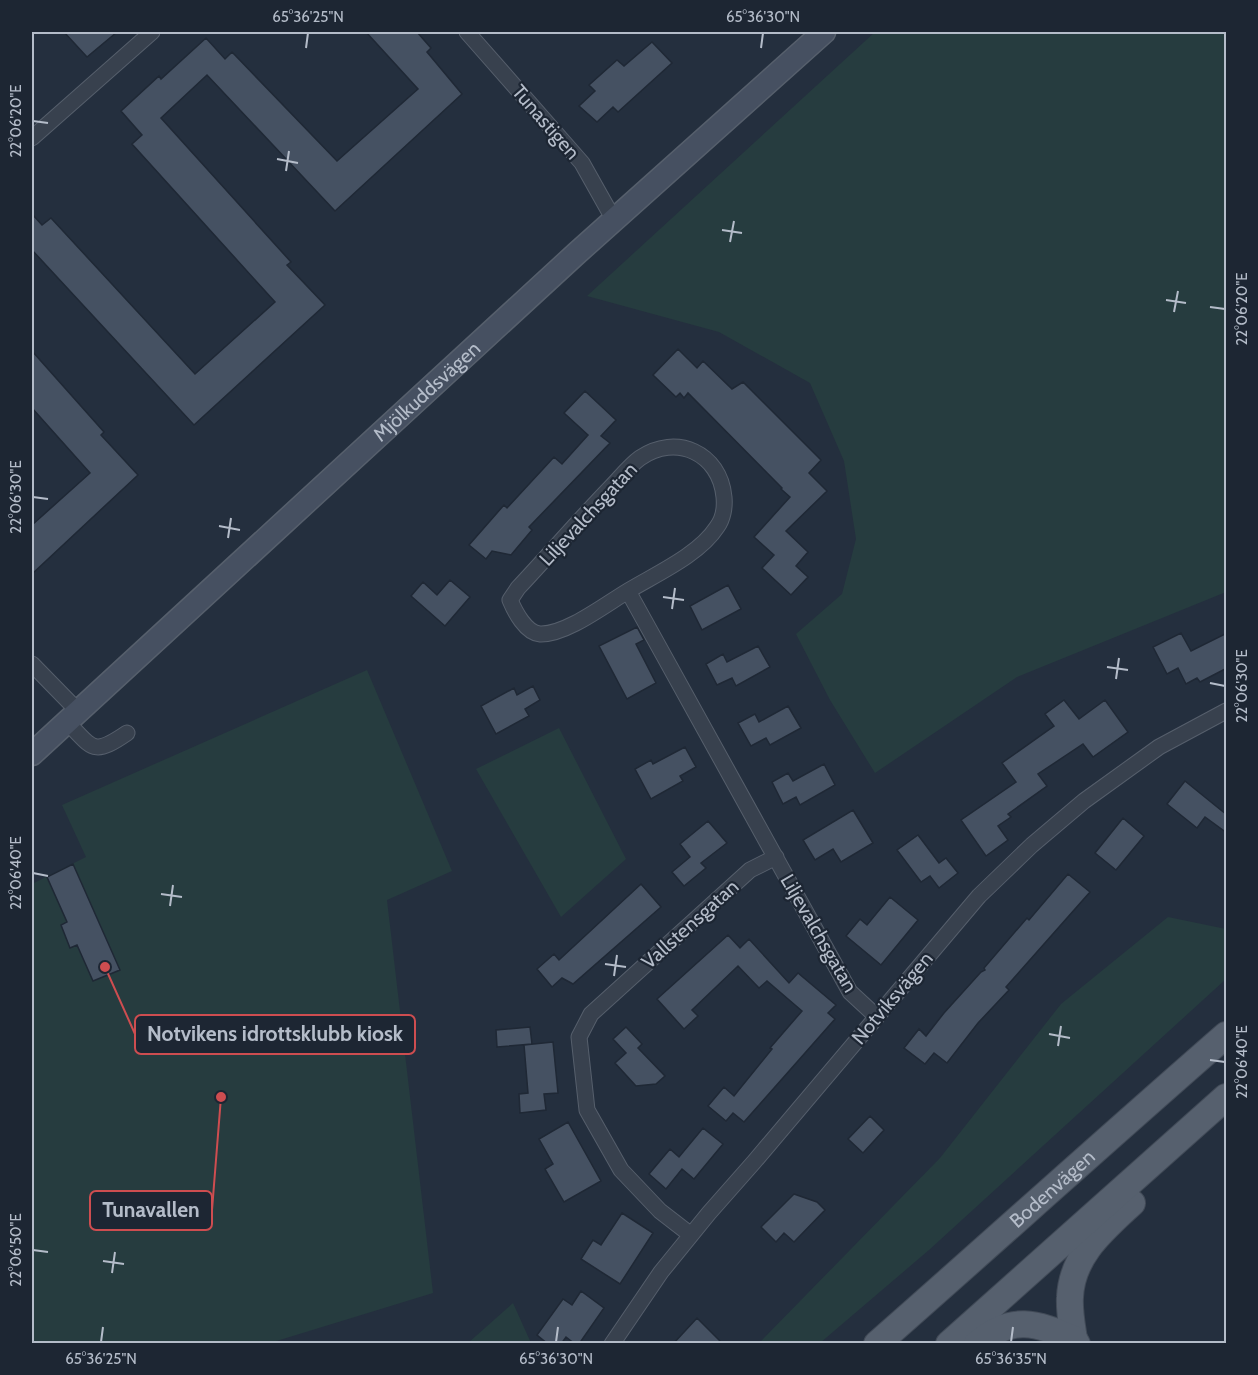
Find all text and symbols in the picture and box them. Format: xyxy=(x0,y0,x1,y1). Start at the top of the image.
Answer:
text: 65°36'25"N xyxy=(272,8,344,26)
text: 65°36'30"N xyxy=(726,8,800,26)
street label: Tunastigen xyxy=(507,80,585,164)
text: 22°06'20"E xyxy=(7,84,25,158)
text: 22°06'20"E xyxy=(1233,272,1251,346)
street label: Mjölkuddsvägen xyxy=(368,336,485,446)
street label: Liljevalchsgatan xyxy=(534,457,642,571)
text: 22°06'30"E xyxy=(7,460,25,534)
text: 22°06'30"E xyxy=(1233,649,1251,723)
text: 22°06'40"E xyxy=(7,836,25,910)
street label: Liljevalchsgatan xyxy=(776,870,862,996)
street label: Vallstensgatan xyxy=(637,874,743,974)
street label: Notviksvägen xyxy=(846,947,938,1049)
callout: Notvikens idrottsklubb kiosk xyxy=(135,1015,415,1054)
text: Notvikens idrottsklubb kiosk xyxy=(147,1021,404,1046)
text: 22°06'40"E xyxy=(1233,1025,1251,1099)
street label: Bodenvägen xyxy=(1004,1144,1100,1233)
callout: Tunavallen xyxy=(90,1191,212,1230)
text: Tunavallen xyxy=(102,1197,200,1222)
text: 22°06'50"E xyxy=(7,1213,25,1287)
text: 65°36'25"N xyxy=(65,1350,137,1368)
text: 65°36'30"N xyxy=(519,1350,593,1368)
text: 65°36'35"N xyxy=(975,1350,1047,1368)

